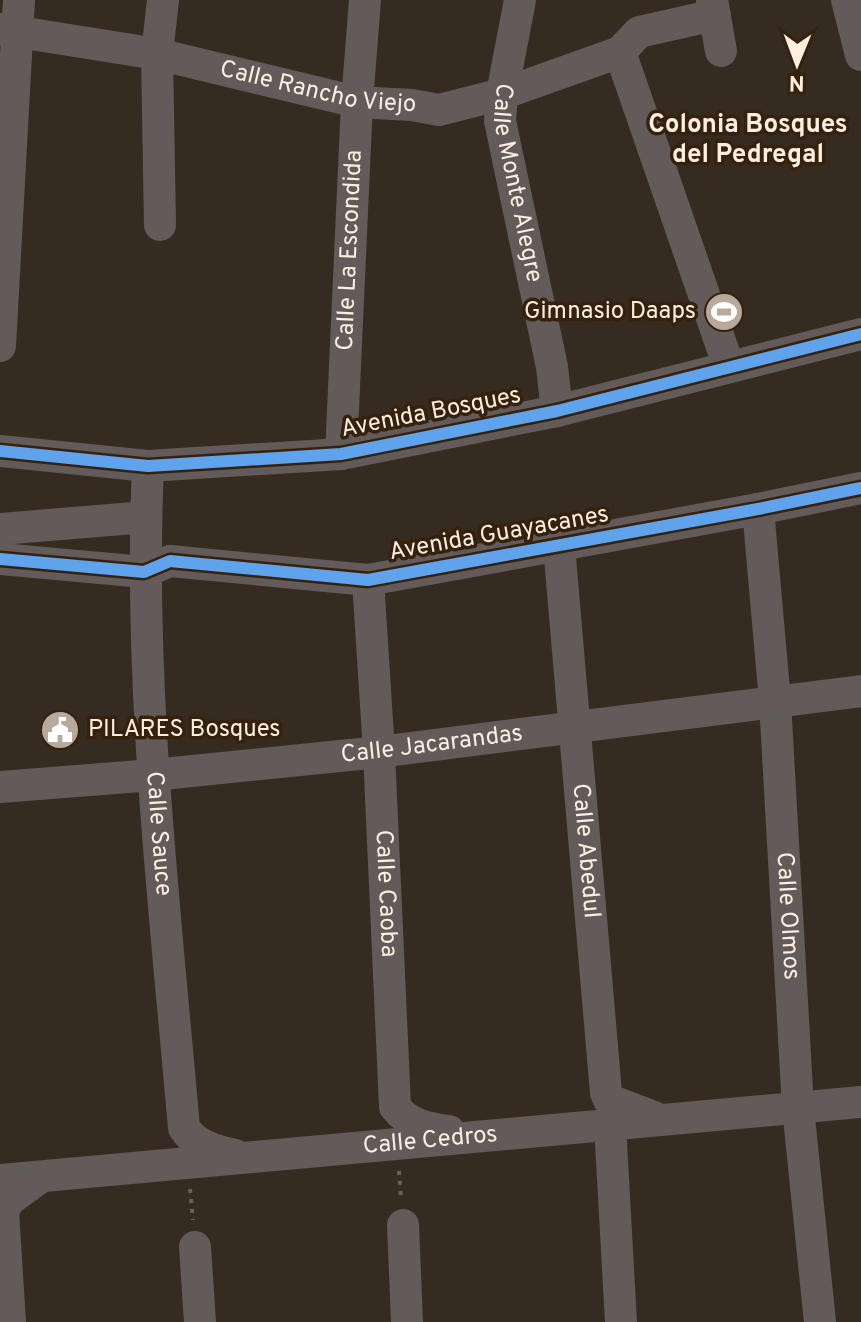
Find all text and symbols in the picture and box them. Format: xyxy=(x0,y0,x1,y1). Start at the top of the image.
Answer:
north arrow xyxy=(757,24,837,104)
street label: Calle Rancho Viejo xyxy=(217,55,417,120)
text: N xyxy=(789,68,805,95)
street label: Calle Monte Alegre xyxy=(485,80,549,285)
district label: Colonia Bosques del Pedregal xyxy=(648,109,848,172)
street label: Calle La Escondida xyxy=(331,149,370,351)
sports icon: Gimnasio Daaps xyxy=(703,291,745,333)
place label: Gimnasio Daaps xyxy=(524,297,696,327)
street label: Avenida Bosques xyxy=(338,381,524,445)
street label: Avenida Guayacanes xyxy=(387,500,611,568)
public building icon: PILARES Bosques xyxy=(39,709,81,751)
place label: PILARES Bosques xyxy=(88,715,281,745)
street label: Calle Jacarandas xyxy=(339,719,525,771)
street label: Calle Sauce xyxy=(138,770,178,897)
street label: Calle Abedul xyxy=(564,782,606,920)
street label: Calle Caoba xyxy=(368,829,403,958)
street label: Calle Olmos xyxy=(769,851,806,981)
street label: Calle Cedros xyxy=(362,1120,499,1162)

